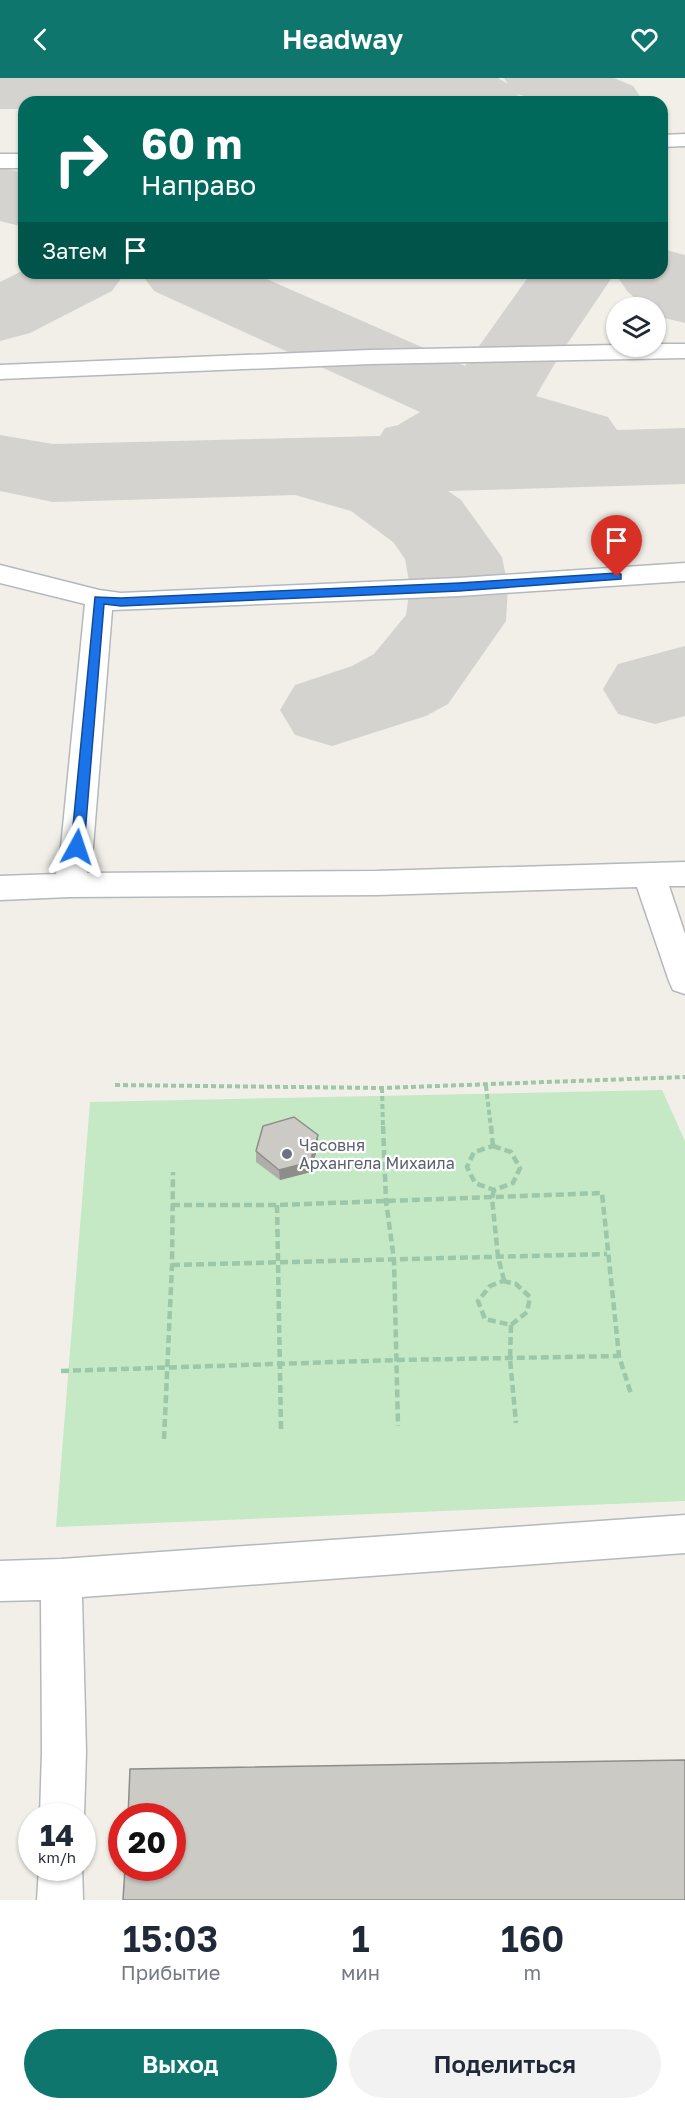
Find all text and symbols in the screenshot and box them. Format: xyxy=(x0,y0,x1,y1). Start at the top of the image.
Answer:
icon: back xyxy=(24,23,57,56)
text: Headway xyxy=(282,23,403,55)
icon: heart xyxy=(628,23,661,56)
text: 60 m xyxy=(141,118,242,168)
icon: right xyxy=(42,120,120,198)
text: Направо xyxy=(141,169,256,201)
icon: arrive xyxy=(119,234,152,267)
text: Затем xyxy=(42,237,107,264)
map controls xyxy=(606,297,666,357)
button: layers xyxy=(606,297,666,357)
pin xyxy=(591,515,642,577)
icon: arrive xyxy=(600,524,633,557)
position arrow xyxy=(45,815,109,879)
place label: Часовня Архангела Михаила xyxy=(299,1135,455,1173)
marker: Часовня Архангела Михаила xyxy=(280,1147,294,1161)
speed limit sign: 20 xyxy=(108,1803,186,1881)
text: 14 xyxy=(40,1817,74,1853)
text: km/h xyxy=(38,1848,76,1866)
text: 15:03 xyxy=(123,1917,218,1960)
text: 1 xyxy=(351,1917,370,1960)
text: 160 xyxy=(501,1917,564,1960)
text: Прибытие xyxy=(121,1960,220,1984)
text: мин xyxy=(341,1960,380,1984)
text: m xyxy=(524,1960,541,1984)
button: Выход xyxy=(24,2029,337,2098)
button: Поделиться xyxy=(349,2029,661,2098)

